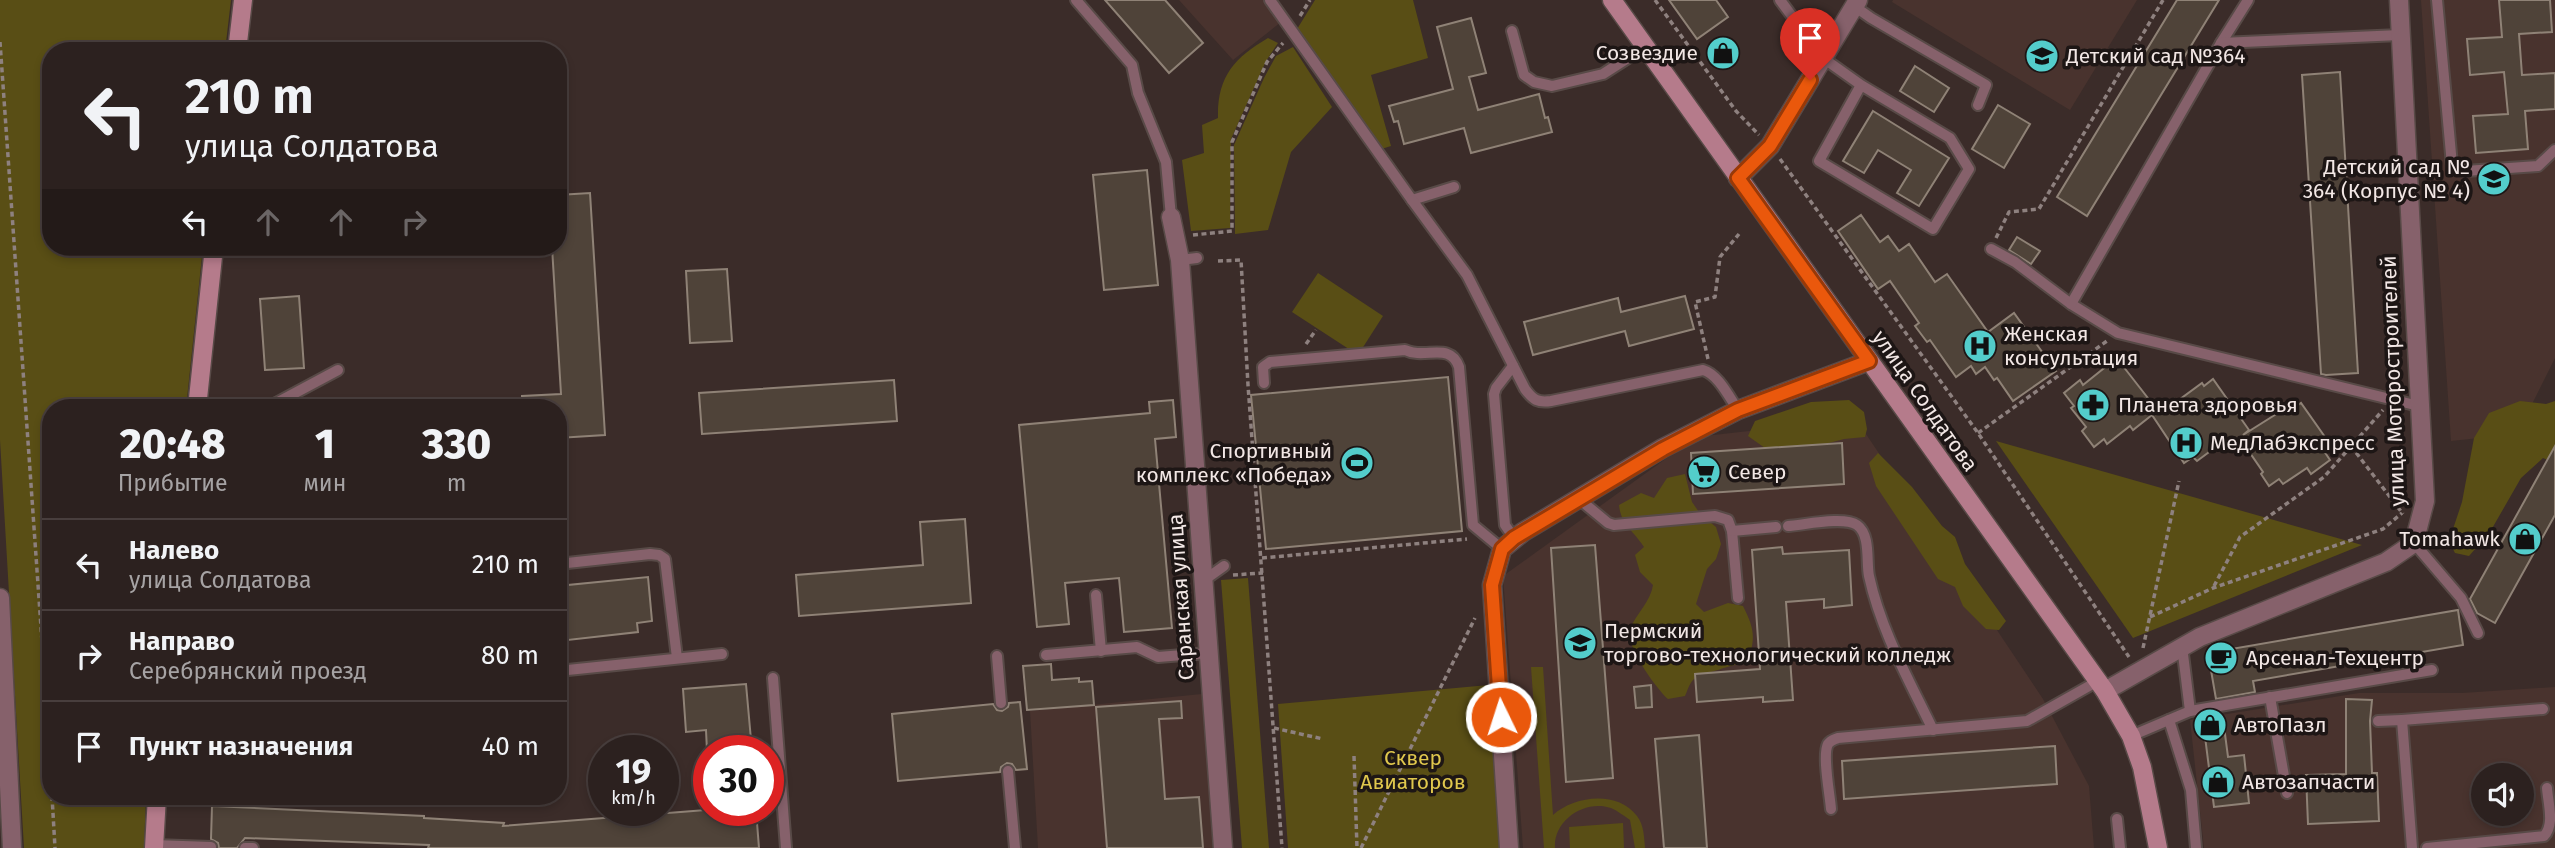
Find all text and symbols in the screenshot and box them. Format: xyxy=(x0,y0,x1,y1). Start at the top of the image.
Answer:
pin xyxy=(1780,8,1840,80)
icon: arrive xyxy=(1791,19,1829,57)
shop icon: Созвездие xyxy=(1704,34,1742,72)
school or university icon: Детский сад №364 xyxy=(2023,37,2061,75)
place label: Созвездие xyxy=(1596,40,1698,66)
place label: Детский сад №364 xyxy=(2065,43,2245,69)
text: 210 m xyxy=(185,67,314,126)
icon: left xyxy=(70,70,161,161)
text: улица Солдатова xyxy=(185,127,439,165)
place label: Детский сад № 364 (Корпус № 4) xyxy=(2303,154,2470,204)
school or university icon: Детский сад № 364 (Корпус № 4) xyxy=(2475,160,2513,198)
icon: left xyxy=(176,203,214,241)
icon: ahead xyxy=(249,203,287,241)
icon: ahead xyxy=(322,203,360,241)
icon: right xyxy=(395,203,433,241)
street label: улица Моторостроителей xyxy=(2376,255,2410,507)
place label: Женская консультация xyxy=(2004,321,2138,371)
street label: улица Солдатова xyxy=(1867,325,1983,477)
hospital icon: Женская консультация xyxy=(1961,327,1999,365)
pharmacy icon: Планета здоровья xyxy=(2074,386,2112,424)
place label: Планета здоровья xyxy=(2118,392,2298,418)
text: 20:48 xyxy=(120,419,226,469)
text: 1 xyxy=(315,419,335,469)
text: 330 xyxy=(422,419,491,469)
hospital icon: МедЛабЭкспресс xyxy=(2167,424,2205,462)
place label: МедЛабЭкспресс xyxy=(2210,430,2375,456)
place label: Спортивный комплекс «Победа» xyxy=(1136,438,1332,488)
sports icon: Спортивный комплекс «Победа» xyxy=(1338,444,1376,482)
supermarket icon: Север xyxy=(1685,453,1723,491)
place label: Север xyxy=(1728,459,1786,485)
text: Прибытие xyxy=(118,469,228,497)
text: мин xyxy=(303,469,346,497)
text: m xyxy=(447,469,467,497)
street label: Саранская улица xyxy=(1162,513,1200,681)
shop icon: Tomahawk xyxy=(2506,520,2544,558)
place label: Tomahawk xyxy=(2399,526,2500,552)
text: Налево xyxy=(129,535,219,566)
icon: left xyxy=(70,546,108,584)
text: 210 m xyxy=(472,549,539,580)
text: улица Солдатова xyxy=(129,566,311,594)
place label: Пермский торгово-технологический колледж xyxy=(1604,618,1951,668)
school or university icon: Пермский торгово-технологический колледж xyxy=(1561,624,1599,662)
text: Направо xyxy=(129,626,235,657)
icon: right xyxy=(70,637,108,675)
cafe icon: Арсенал-Техцентр xyxy=(2202,639,2240,677)
text: 80 m xyxy=(481,640,539,671)
place label: Арсенал-Техцентр xyxy=(2246,645,2424,671)
text: Серебрянский проезд xyxy=(129,657,367,685)
position arrow xyxy=(1464,680,1538,754)
shop icon: АвтоПазл xyxy=(2191,706,2229,744)
place label: АвтоПазл xyxy=(2234,712,2327,738)
icon: arrive xyxy=(70,728,108,766)
text: Пункт назначения xyxy=(129,731,353,762)
text: 40 m xyxy=(481,731,539,762)
speed limit sign: 30 xyxy=(693,735,784,826)
park label: Сквер Авиаторов xyxy=(1360,745,1466,795)
text: 19 xyxy=(616,750,651,792)
shop icon: Автозапчасти xyxy=(2199,763,2237,801)
map controls xyxy=(2471,763,2534,826)
button: sound xyxy=(2471,763,2534,826)
place label: Автозапчасти xyxy=(2242,769,2375,795)
text: km/h xyxy=(611,787,656,809)

